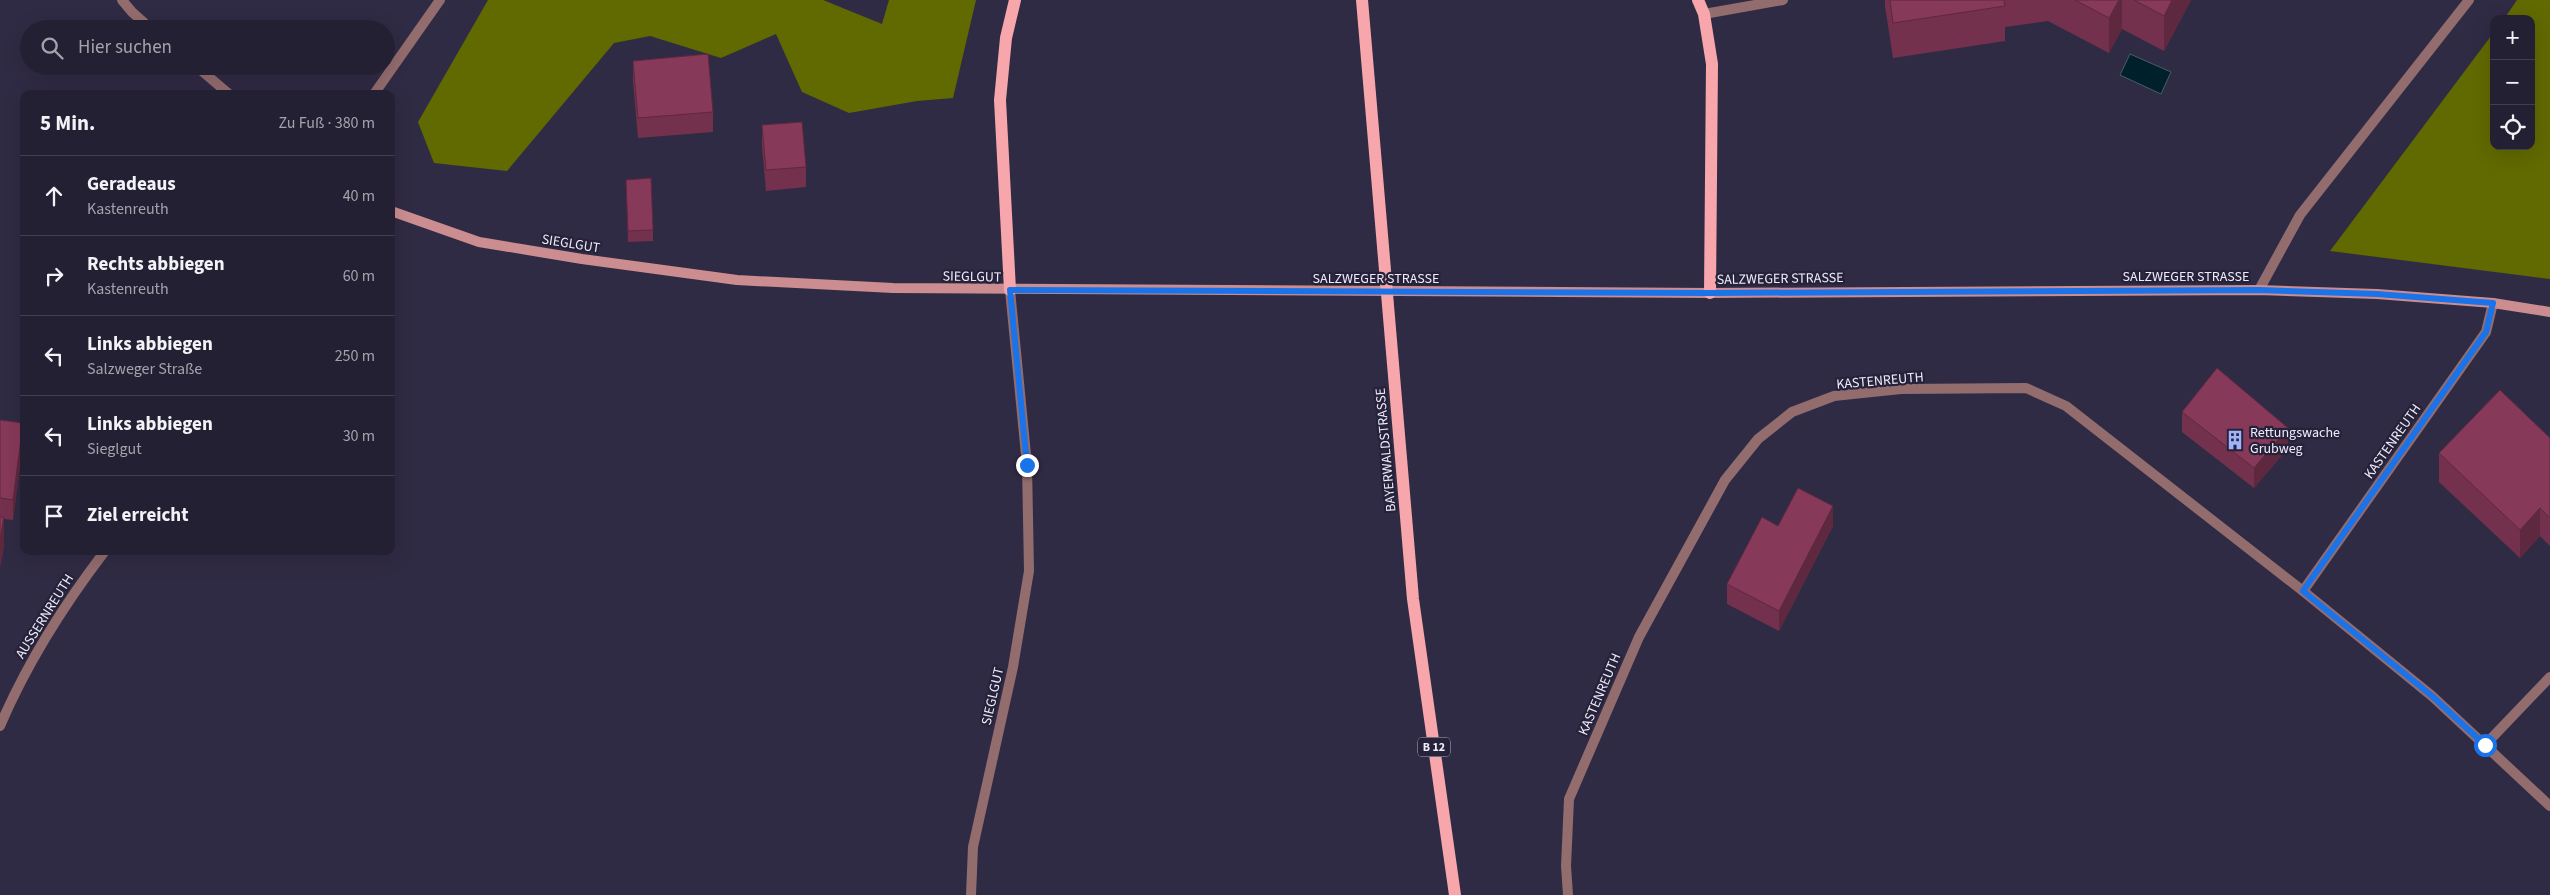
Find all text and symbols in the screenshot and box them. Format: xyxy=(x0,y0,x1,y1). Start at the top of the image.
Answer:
map controls xyxy=(2490,15,2535,150)
button: + xyxy=(2490,15,2535,60)
search box xyxy=(20,20,395,75)
icon: search xyxy=(38,34,66,62)
text: Hier suchen xyxy=(78,34,172,61)
button: − xyxy=(2490,60,2535,105)
button: locate xyxy=(2490,105,2535,150)
text: 5 Min. xyxy=(40,108,95,138)
text: Zu Fuß · 380 m xyxy=(279,112,375,134)
text: Geradeaus xyxy=(87,171,176,198)
icon: ahead xyxy=(40,182,68,210)
text: 40 m xyxy=(343,185,375,207)
text: Kastenreuth xyxy=(87,198,169,220)
street label: SIEGLGUT xyxy=(540,230,602,259)
text: Rechts abbiegen xyxy=(87,251,225,278)
icon: right xyxy=(40,262,68,290)
text: 60 m xyxy=(343,265,375,287)
street label: SIEGLGUT xyxy=(942,266,1002,288)
street label: SALZWEGER STRASSE xyxy=(2123,267,2249,287)
street label: SALZWEGER STRASSE xyxy=(1716,268,1844,290)
street label: SALZWEGER STRASSE xyxy=(1313,269,1439,289)
text: Kastenreuth xyxy=(87,278,169,300)
text: Links abbiegen xyxy=(87,331,213,358)
icon: left xyxy=(40,342,68,370)
text: 250 m xyxy=(335,345,375,367)
text: Salzweger Straße xyxy=(87,358,202,380)
street label: KASTENREUTH xyxy=(1836,367,1925,395)
street label: BAYERWALDSTRASSE xyxy=(1371,387,1401,513)
street label: KASTENREUTH xyxy=(2359,400,2426,483)
text: Links abbiegen xyxy=(87,411,213,438)
icon: left xyxy=(40,422,68,450)
place label: Rettungswache Grubweg xyxy=(2250,423,2340,459)
text: 30 m xyxy=(343,425,375,447)
building icon: Rettungswache Grubweg xyxy=(2224,429,2246,451)
text: Sieglgut xyxy=(87,438,142,460)
route end xyxy=(1016,454,1039,477)
icon: arrive xyxy=(40,502,68,530)
text: Ziel erreicht xyxy=(87,502,188,529)
street label: AUSSERNREUTH xyxy=(11,570,79,663)
street label: KASTENREUTH xyxy=(1574,650,1626,739)
street label: SIEGLGUT xyxy=(977,665,1009,727)
route start xyxy=(2474,734,2497,757)
road number: B 12 xyxy=(1418,738,1450,756)

